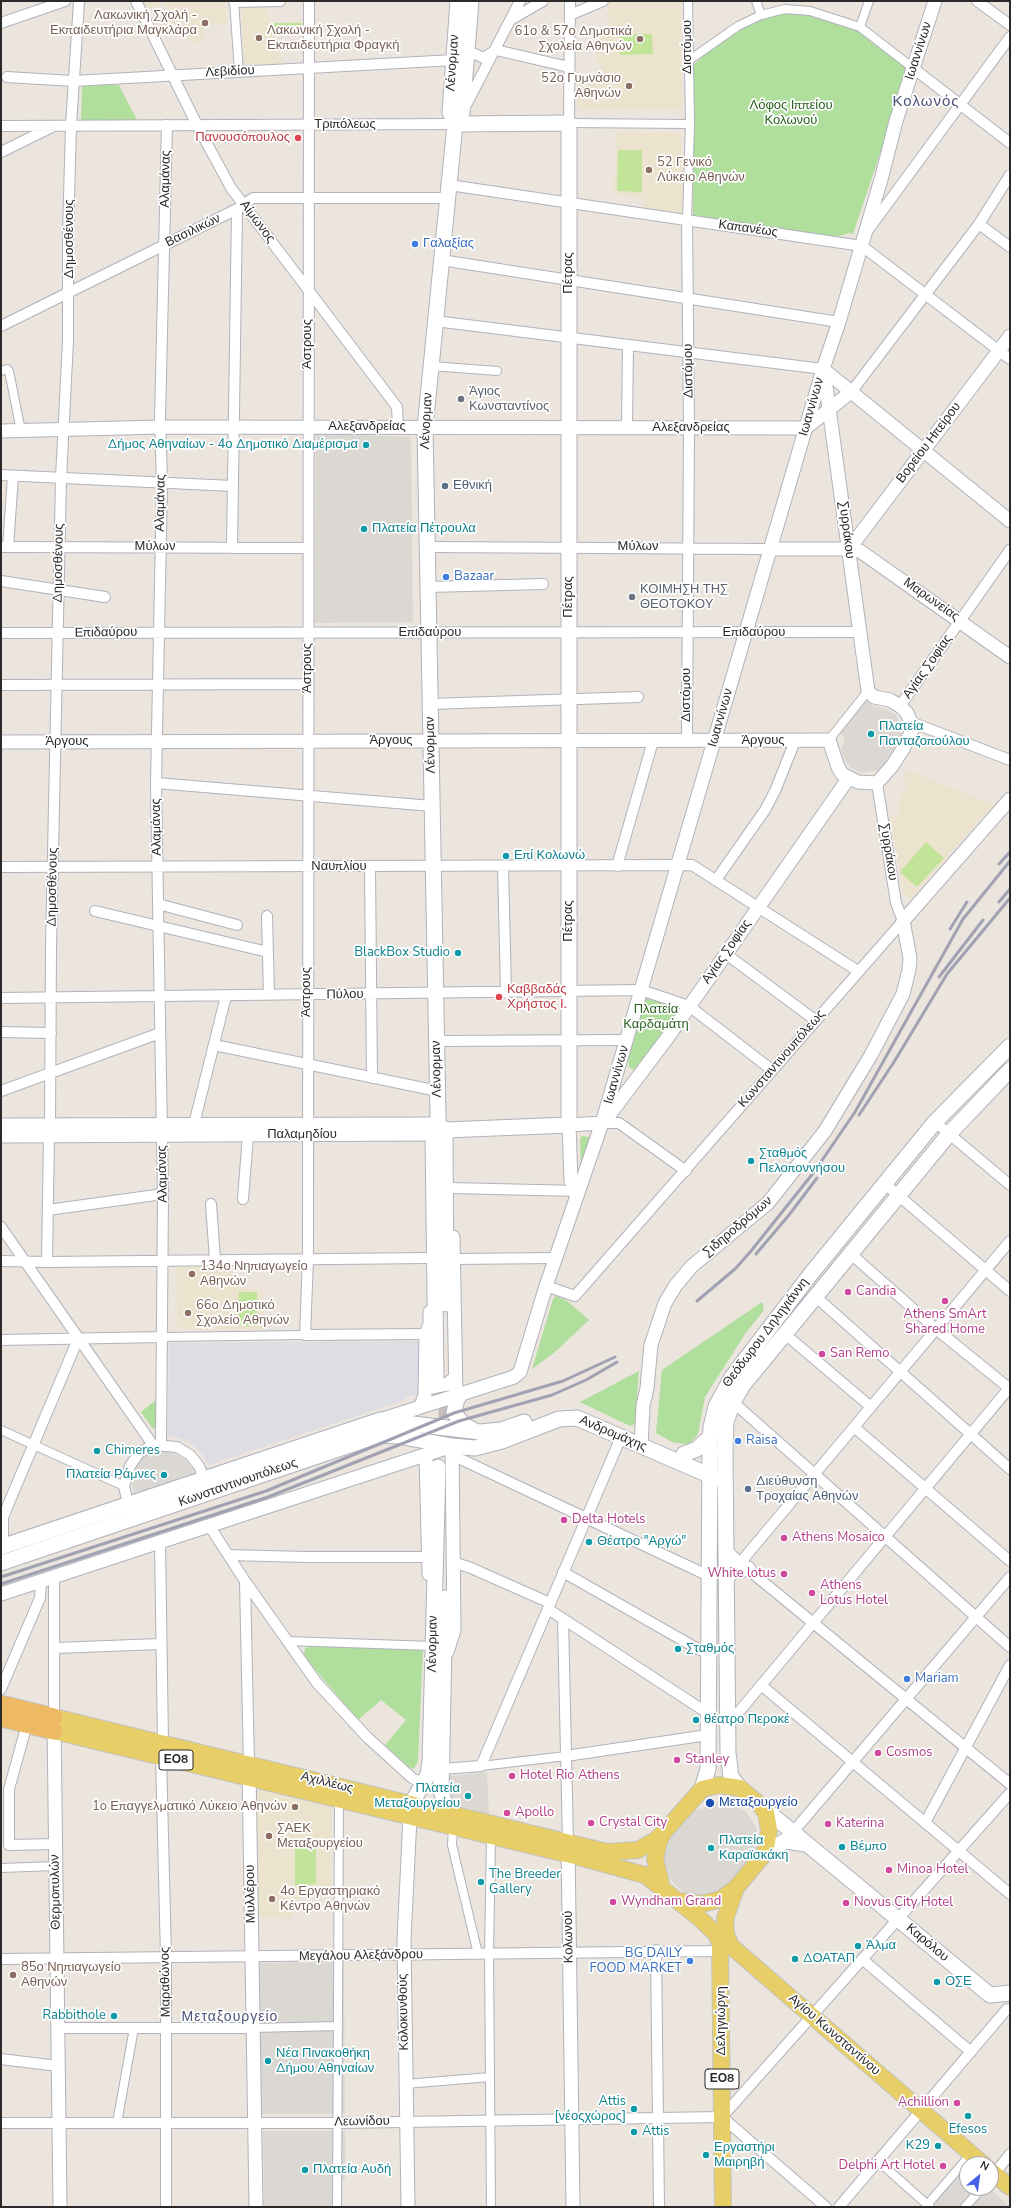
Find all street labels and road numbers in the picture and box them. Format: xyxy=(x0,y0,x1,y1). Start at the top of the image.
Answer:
street label: Διστόμου xyxy=(680,20,696,74)
street label: Ιωαννίνων xyxy=(902,20,936,82)
street label: Λένορμαν xyxy=(443,34,463,92)
street label: Λεβιδίου xyxy=(205,63,255,81)
street label: Τριπόλεως xyxy=(314,117,376,133)
street label: Αλαμάνας xyxy=(158,150,174,208)
street label: Αίμωνος xyxy=(236,198,278,246)
street label: Δημοσθένους xyxy=(62,199,78,279)
street label: Βασιλικών xyxy=(163,211,223,251)
street label: Καπανέως xyxy=(717,217,779,241)
street label: Πέτρας xyxy=(561,252,577,294)
street label: Άστρους xyxy=(300,319,316,369)
street label: Διστόμου xyxy=(681,344,697,398)
street label: Ιωαννίνων xyxy=(796,376,828,438)
street label: Λένορμαν xyxy=(418,392,436,450)
street label: Βορείου Ηπείρου xyxy=(894,400,964,486)
street label: Αλεξανδρείας xyxy=(328,419,406,435)
street label: Αλεξανδρείας xyxy=(652,420,730,436)
street label: Αλαμάνας xyxy=(153,474,169,532)
street label: Συρράκου xyxy=(835,500,857,560)
street label: Δημοσθένους xyxy=(51,523,67,603)
street label: Μύλων xyxy=(135,539,175,555)
street label: Μύλων xyxy=(618,539,658,555)
street label: Μαρωνείας xyxy=(900,575,962,625)
street label: Πέτρας xyxy=(561,576,577,618)
street label: Επιδαύρου xyxy=(74,625,138,641)
street label: Επιδαύρου xyxy=(399,625,461,641)
street label: Επιδαύρου xyxy=(723,625,785,641)
street label: Αγίας Σοφίας xyxy=(900,632,956,702)
street label: Άστρους xyxy=(300,643,316,693)
street label: Διστόμου xyxy=(679,668,695,722)
street label: Ιωαννίνων xyxy=(705,687,737,749)
street label: Λένορμαν xyxy=(423,716,439,774)
street label: Άργους xyxy=(369,733,413,749)
street label: Άργους xyxy=(741,733,785,749)
street label: Άργους xyxy=(45,734,89,750)
street label: Αλαμάνας xyxy=(149,798,165,856)
street label: Συρράκου xyxy=(876,822,900,882)
street label: Δημοσθένους xyxy=(45,847,61,927)
street label: Ναυπλίου xyxy=(311,859,367,875)
street label: Πέτρας xyxy=(561,900,577,942)
street label: Αγίας Σοφίας xyxy=(699,917,755,987)
street label: Άστρους xyxy=(299,967,315,1017)
street label: Πύλου xyxy=(326,987,364,1003)
street label: Κωνσταντινουπόλεως xyxy=(735,1007,829,1111)
street label: Λένορμαν xyxy=(429,1040,445,1098)
street label: Ιωαννίνων xyxy=(601,1044,633,1106)
street label: Παλαμηδίου xyxy=(267,1127,337,1143)
street label: Αλαμάνας xyxy=(155,1145,171,1203)
street label: Σιδηροδρόμων xyxy=(700,1194,776,1260)
street label: Θεόδωρου Δηληγιάννη xyxy=(720,1275,812,1391)
street label: Ανδρομάχης xyxy=(577,1413,649,1455)
street label: Κωνσταντινουπόλεως xyxy=(177,1455,299,1511)
street label: Λένορμαν xyxy=(425,1615,441,1673)
road number: ΕΟ8 xyxy=(159,1750,193,1770)
street label: Αχιλλέως xyxy=(299,1769,355,1797)
street label: Θερμοπυλών xyxy=(48,1854,64,1930)
street label: Μυλλέρου xyxy=(243,1865,259,1923)
street label: Κολωνού xyxy=(561,1910,577,1964)
street label: Καρόλου xyxy=(902,1921,952,1965)
street label: Μαραθώνος xyxy=(158,1947,174,2017)
street label: Μεγάλου Αλεξάνδρου xyxy=(299,1947,423,1965)
street label: Κολοκυνθούς xyxy=(396,1973,412,2051)
street label: Δεληγιώργη xyxy=(714,1986,730,2056)
street label: Αγίου Κωνσταντίνου xyxy=(785,1991,883,2079)
road number: ΕΟ8 xyxy=(705,2069,739,2089)
street label: Λεωνίδου xyxy=(334,2114,390,2130)

